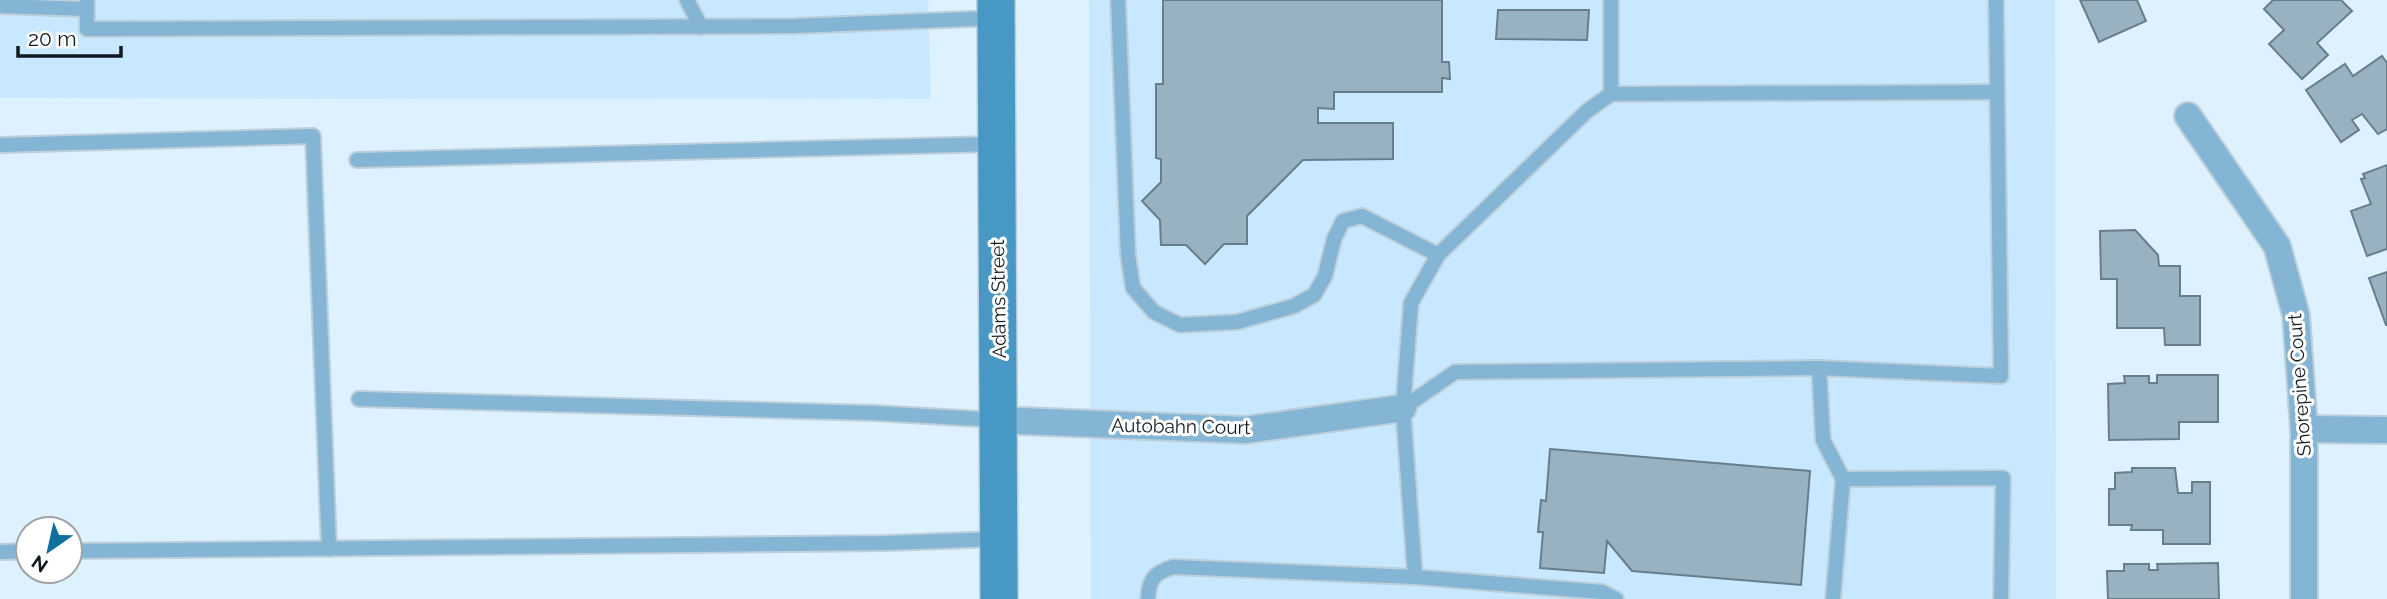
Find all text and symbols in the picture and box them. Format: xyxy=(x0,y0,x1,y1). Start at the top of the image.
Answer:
scale bar xyxy=(18,14,121,58)
text: 20 m xyxy=(28,26,76,51)
street label: Adams Street xyxy=(986,239,1010,359)
street label: Shorepine Court xyxy=(2283,312,2315,457)
street label: Autobahn Court xyxy=(1111,414,1251,438)
north arrow xyxy=(14,515,84,585)
text: N xyxy=(27,551,52,577)

